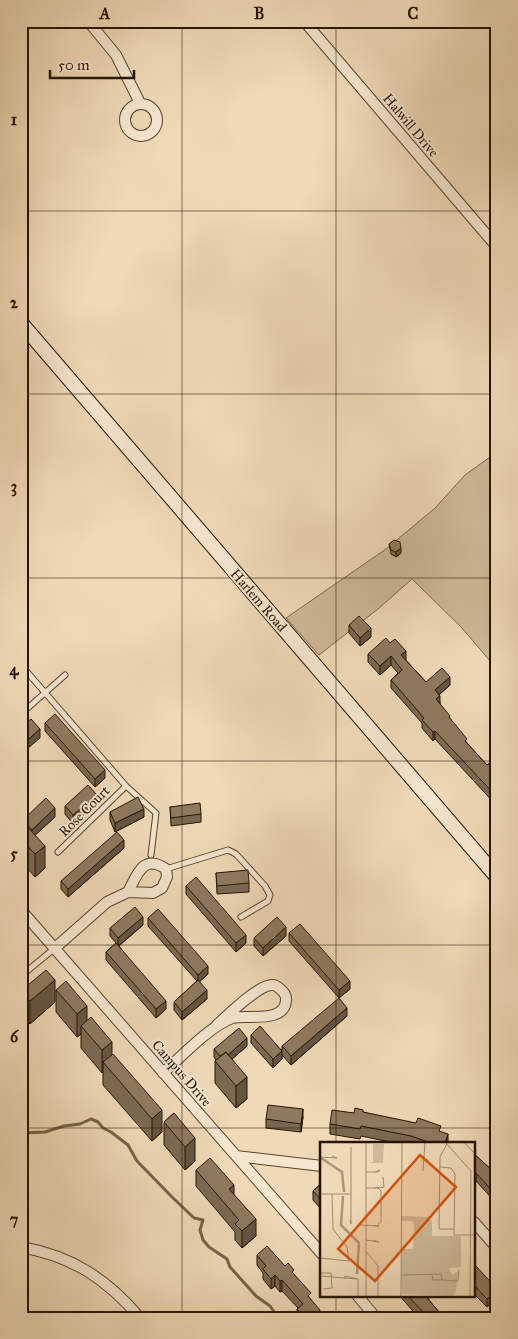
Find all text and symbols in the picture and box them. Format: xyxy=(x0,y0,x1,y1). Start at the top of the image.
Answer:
text: A xyxy=(99,4,111,23)
text: B xyxy=(254,4,264,23)
text: C xyxy=(408,4,419,23)
scale bar xyxy=(50,48,134,80)
text: 50 m xyxy=(58,56,90,74)
street label: Halwill Drive xyxy=(379,90,442,161)
text: 1 xyxy=(11,110,18,129)
text: 2 xyxy=(10,293,19,312)
text: 3 xyxy=(11,477,17,497)
street label: Harlem Road xyxy=(227,566,290,635)
text: 4 xyxy=(10,660,20,680)
street label: Rose Court xyxy=(55,782,113,840)
text: 5 xyxy=(10,844,18,863)
text: 6 xyxy=(10,1027,19,1046)
street label: Campus Drive xyxy=(148,1037,215,1110)
inset map xyxy=(320,1142,476,1296)
text: 7 xyxy=(10,1210,19,1229)

